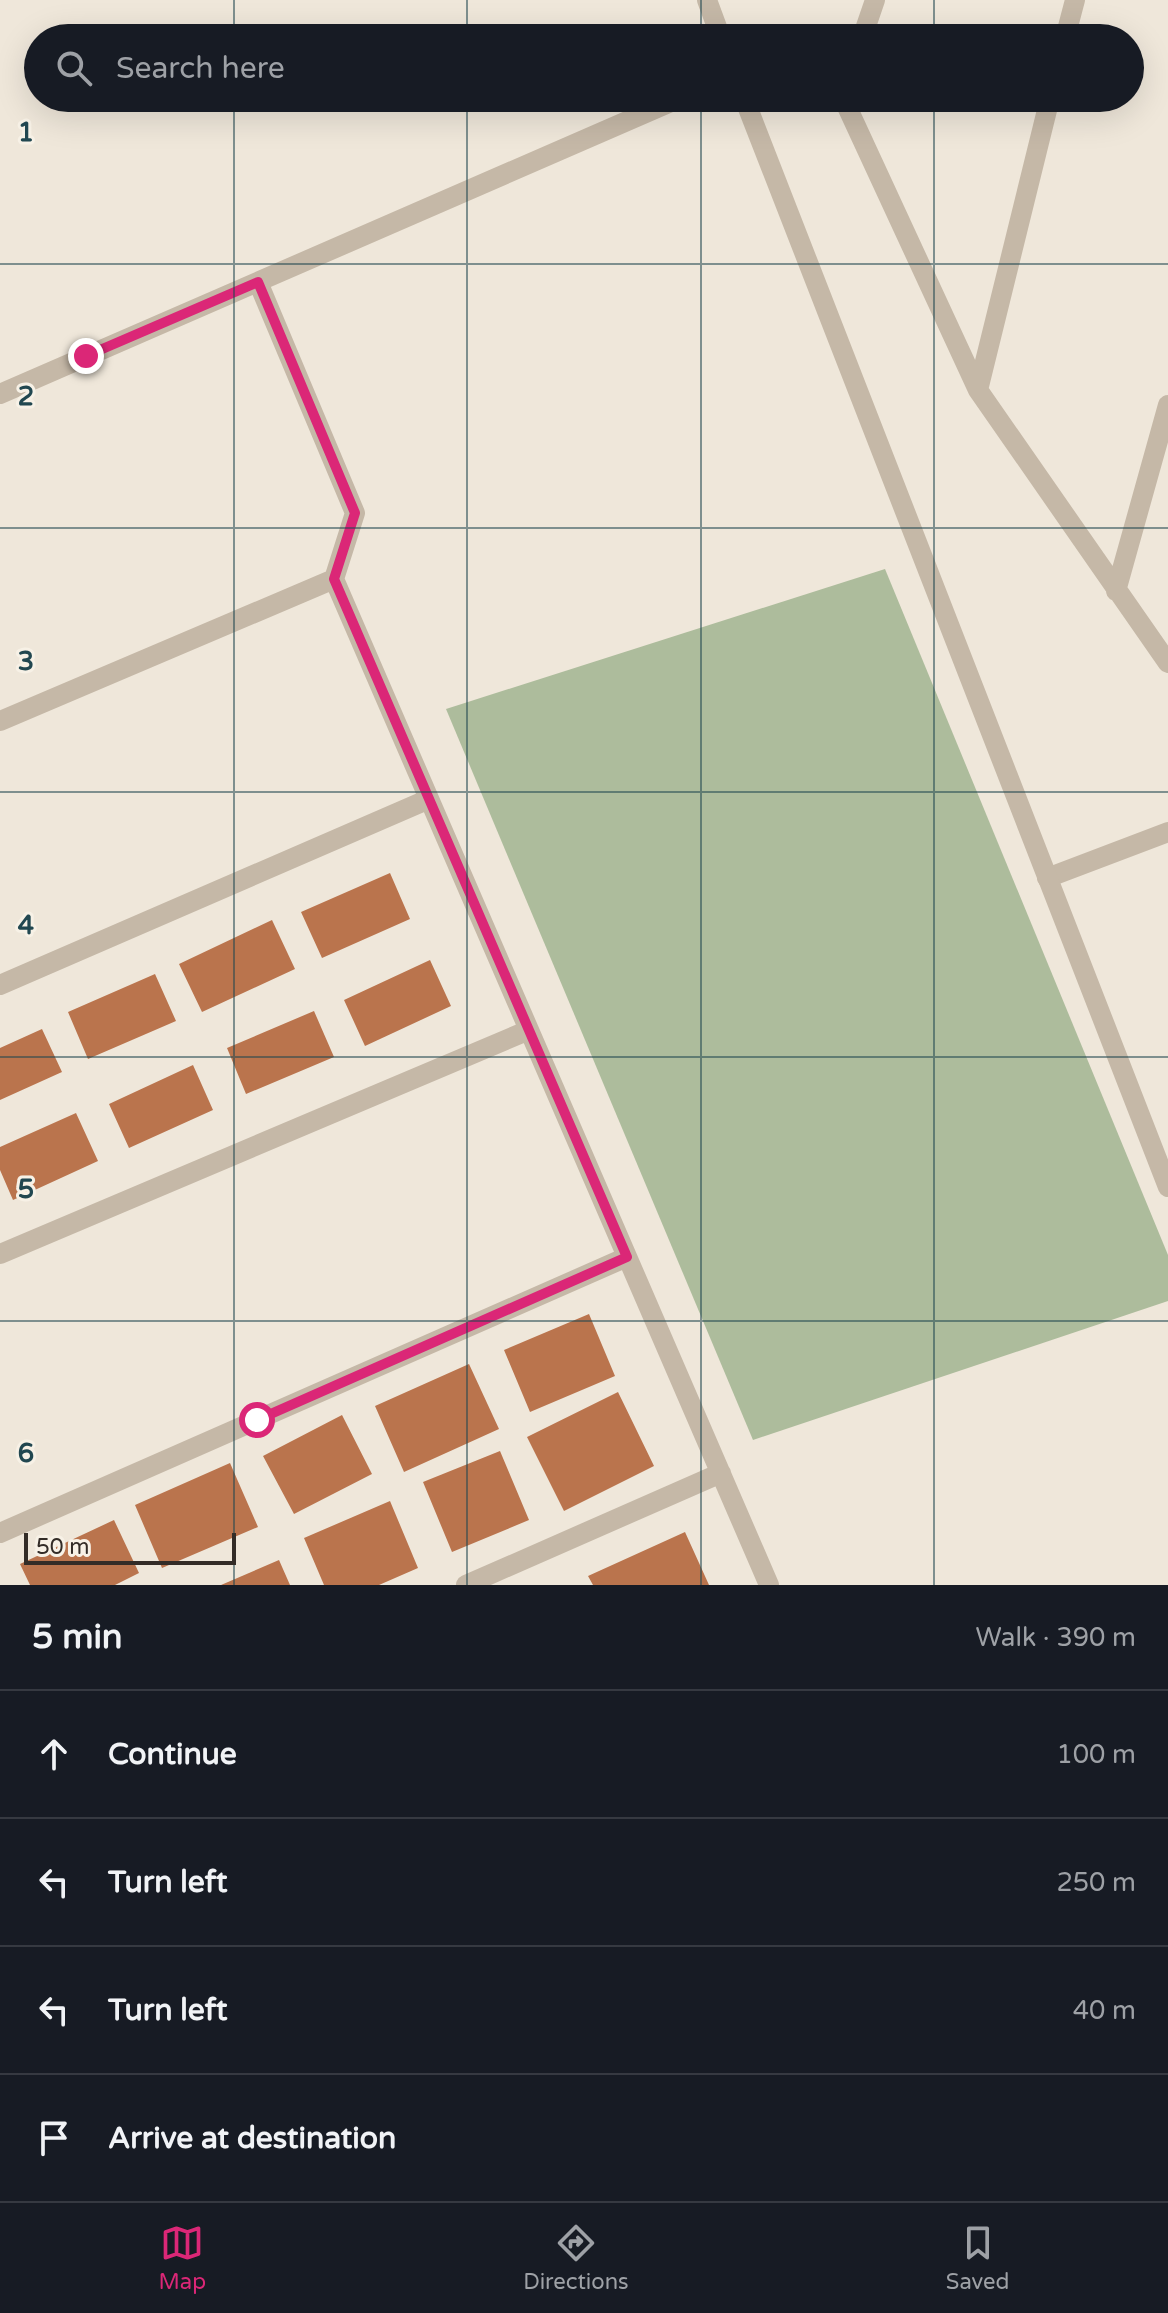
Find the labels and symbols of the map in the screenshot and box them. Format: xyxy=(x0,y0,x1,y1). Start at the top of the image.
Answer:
text: 1 xyxy=(18,117,34,148)
route end xyxy=(68,338,104,374)
text: 2 xyxy=(18,381,34,412)
text: 3 xyxy=(18,646,34,677)
text: 4 xyxy=(18,910,34,941)
text: 5 xyxy=(18,1174,34,1205)
route start xyxy=(239,1402,275,1438)
text: 6 xyxy=(18,1438,34,1469)
scale bar xyxy=(24,1529,236,1565)

